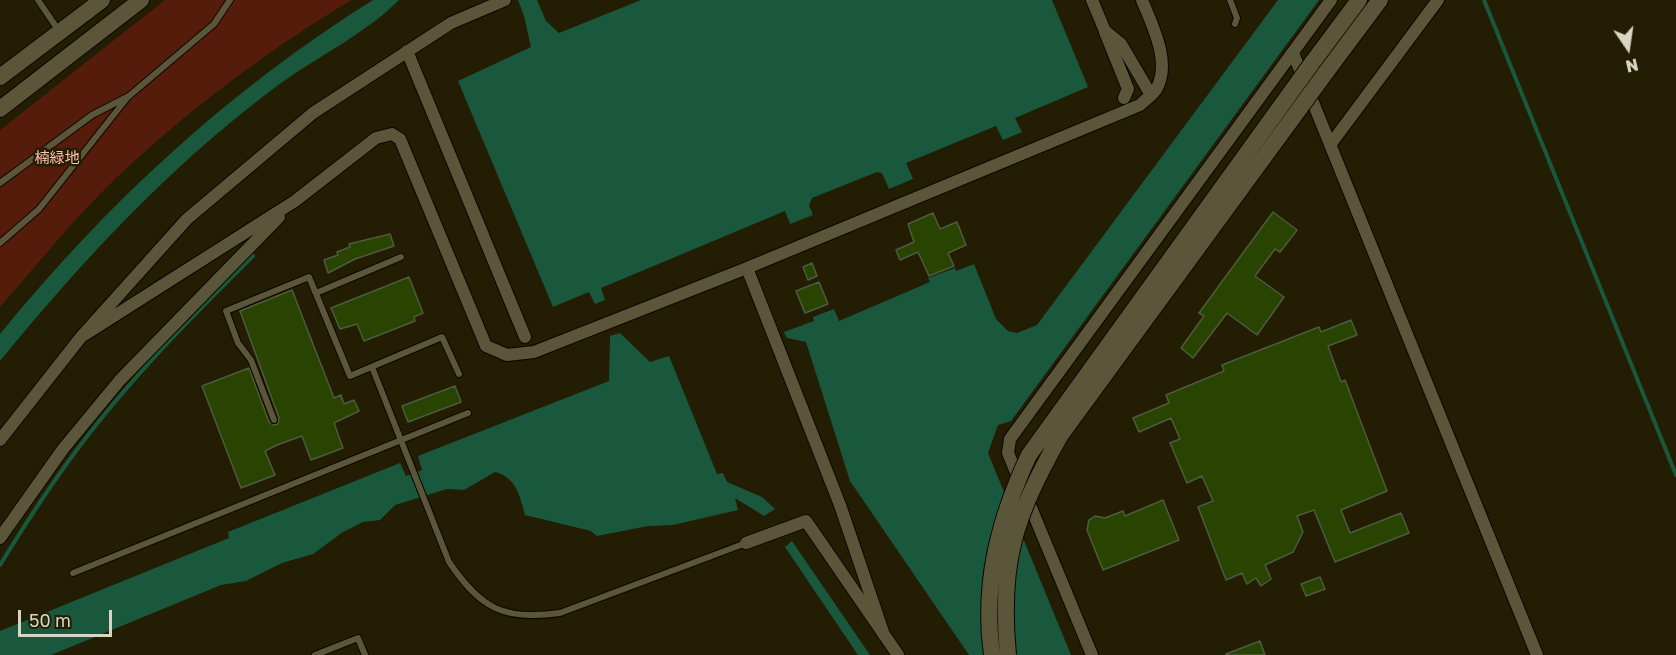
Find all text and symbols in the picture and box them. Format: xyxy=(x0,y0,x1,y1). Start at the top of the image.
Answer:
north arrow xyxy=(1598,18,1658,78)
text: N xyxy=(1624,54,1640,77)
park label: 楠緑地 xyxy=(35,149,79,167)
scale bar xyxy=(21,598,116,636)
text: 50 m xyxy=(29,609,71,631)

